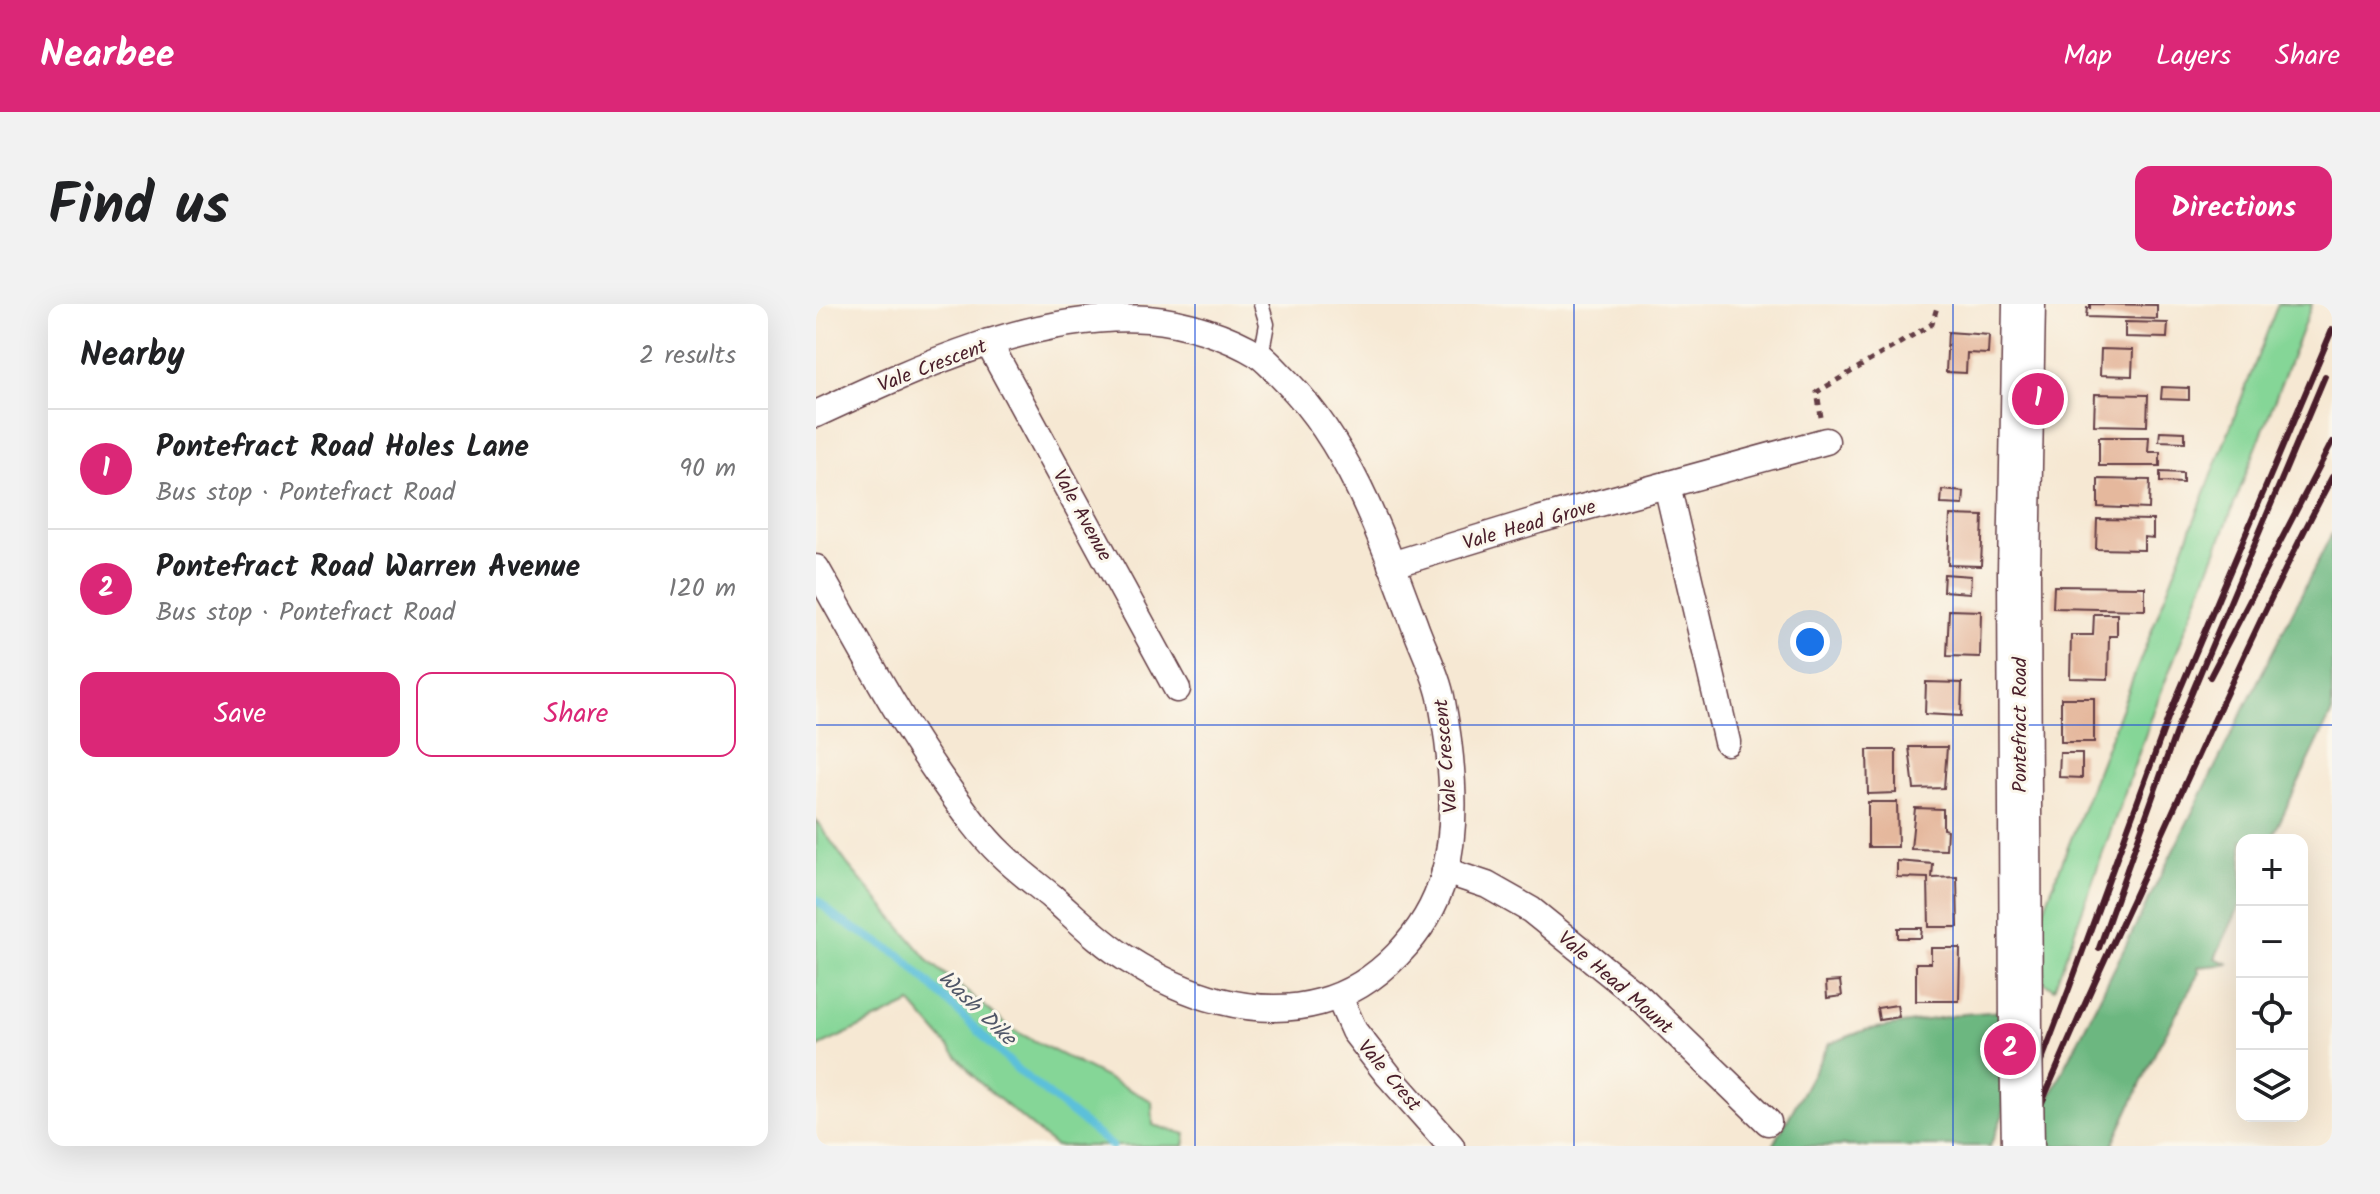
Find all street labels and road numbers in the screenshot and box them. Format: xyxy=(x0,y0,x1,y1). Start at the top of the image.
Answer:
street label: Vale Crescent xyxy=(874,331,992,402)
street label: Vale Avenue xyxy=(1043,464,1120,568)
street label: Vale Head Grove xyxy=(1459,492,1600,560)
street label: Pontefract Road xyxy=(2005,656,2037,793)
street label: Vale Crescent xyxy=(1426,697,1468,814)
street label: Vale Head Mount xyxy=(1550,924,1680,1043)
street label: Vale Crest xyxy=(1349,1033,1428,1120)

